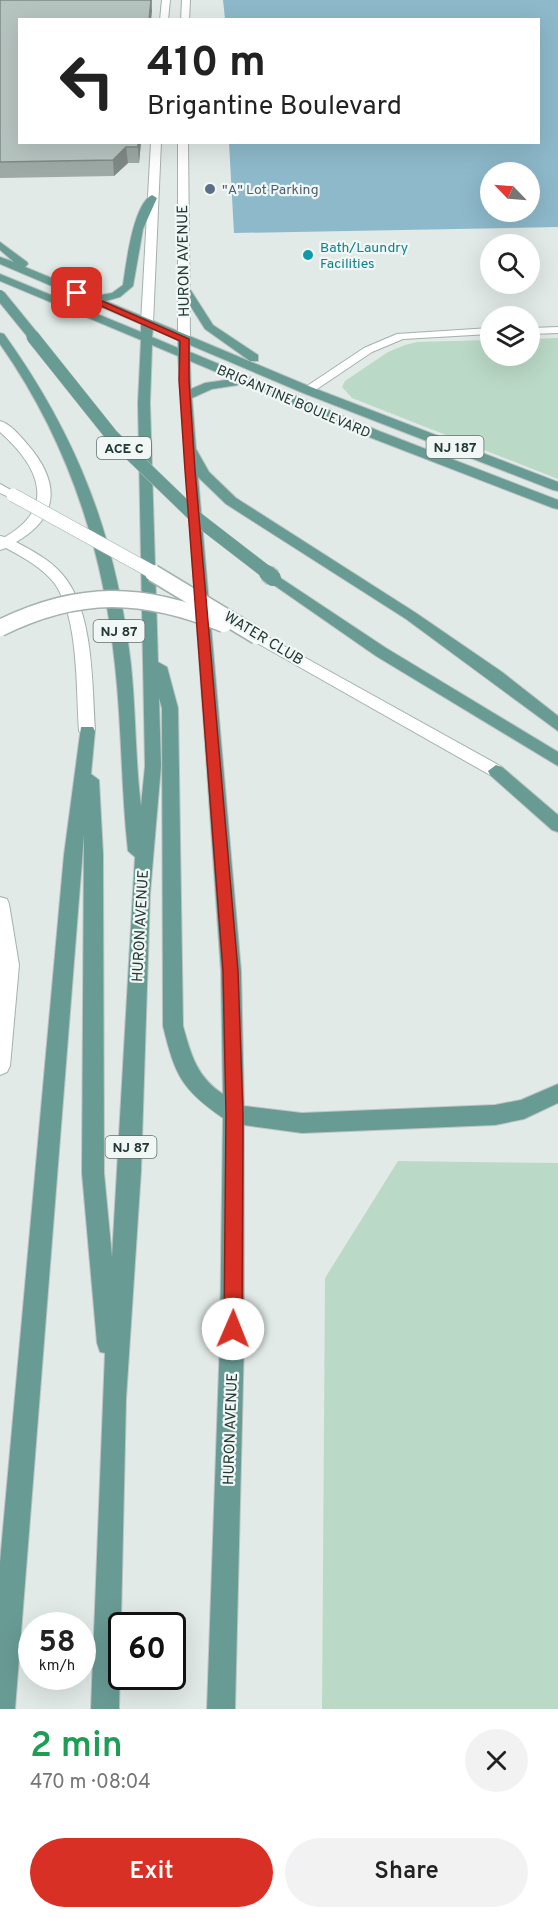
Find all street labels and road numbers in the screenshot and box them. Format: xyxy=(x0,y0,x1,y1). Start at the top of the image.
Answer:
street label: HURON AVENUE xyxy=(174,205,195,317)
street label: BRIGANTINE BOULEVARD xyxy=(214,362,373,443)
road number: NJ 187 xyxy=(426,436,484,458)
road number: ACE C xyxy=(97,437,151,459)
street label: WATER CLUB xyxy=(220,608,306,670)
road number: NJ 87 xyxy=(94,620,144,642)
street label: HURON AVENUE xyxy=(129,869,154,983)
road number: NJ 87 xyxy=(106,1136,156,1158)
street label: HURON AVENUE xyxy=(220,1373,243,1486)

